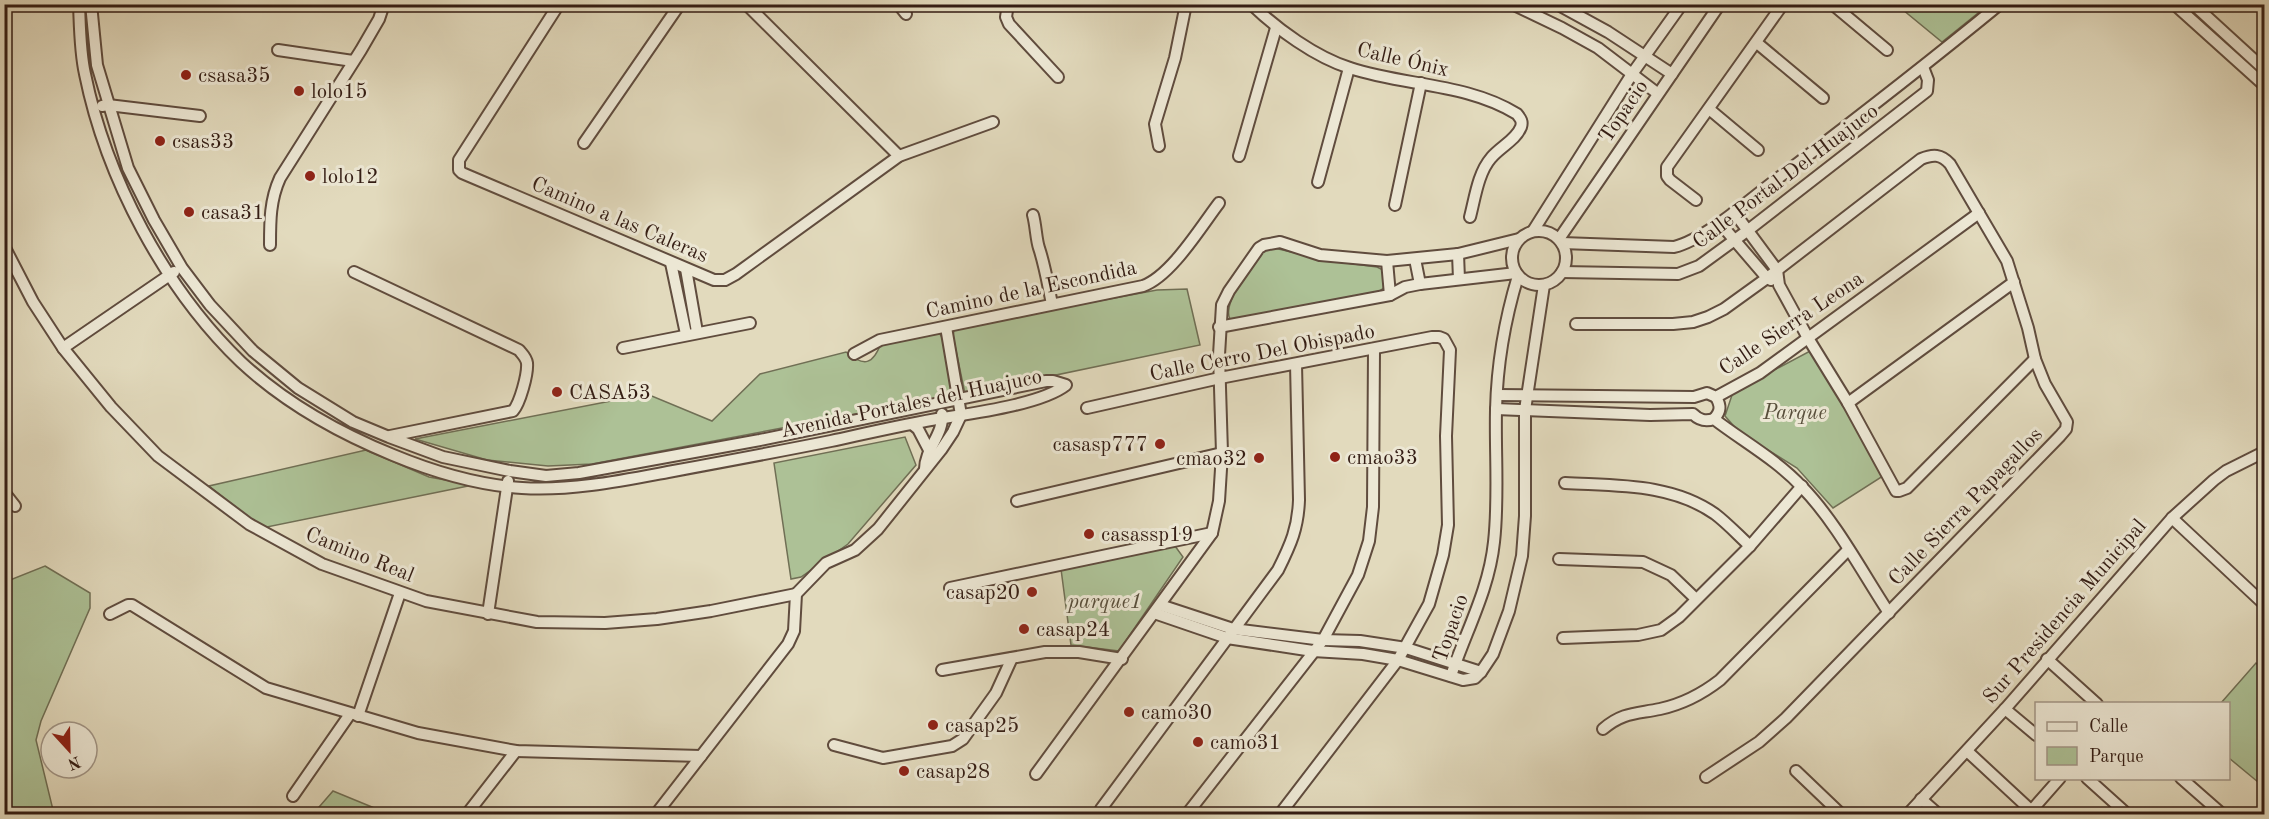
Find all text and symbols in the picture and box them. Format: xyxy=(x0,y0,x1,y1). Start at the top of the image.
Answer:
street label: Calle Ónix xyxy=(1355,35,1452,81)
place label: csasa35 xyxy=(198,66,271,87)
marker: csasa35 xyxy=(179,68,193,82)
street label: Topacio xyxy=(1596,77,1653,147)
place label: lolo15 xyxy=(311,82,368,103)
marker: lolo15 xyxy=(292,84,306,98)
street label: Calle Portal Del Huajuco xyxy=(1689,101,1882,254)
place label: csas33 xyxy=(172,132,234,153)
marker: csas33 xyxy=(153,134,167,148)
place label: lolo12 xyxy=(322,167,379,188)
marker: lolo12 xyxy=(303,169,317,183)
street label: Camino a las Caleras xyxy=(528,174,711,267)
place label: casa31 xyxy=(201,203,264,224)
marker: casa31 xyxy=(182,205,196,219)
street label: Camino de la Escondida xyxy=(924,258,1139,323)
street label: Calle Sierra Leona xyxy=(1716,268,1868,380)
street label: Calle Cerro Del Obispado xyxy=(1148,321,1377,386)
street label: Avenida Portales del Huajuco xyxy=(779,366,1044,442)
place label: CASA53 xyxy=(569,383,651,404)
marker: CASA53 xyxy=(550,385,564,399)
park label: Parque xyxy=(1762,403,1827,424)
street label: Calle Sierra Papagallos xyxy=(1885,424,2047,590)
place label: casasp777 xyxy=(1052,435,1148,456)
marker: casasp777 xyxy=(1153,437,1167,451)
place label: cmao33 xyxy=(1347,448,1418,469)
place label: cmao32 xyxy=(1176,449,1247,470)
marker: cmao33 xyxy=(1328,450,1342,464)
marker: cmao32 xyxy=(1252,451,1266,465)
street label: Sur Presidencia Municipal xyxy=(1980,516,2151,708)
street label: Camino Real xyxy=(302,524,417,587)
place label: casassp19 xyxy=(1101,525,1193,546)
marker: casassp19 xyxy=(1082,527,1096,541)
place label: casap20 xyxy=(946,583,1020,604)
marker: casap20 xyxy=(1025,585,1039,599)
park label: parque1 xyxy=(1066,592,1142,613)
street label: Topacio xyxy=(1430,592,1473,665)
place label: casap24 xyxy=(1036,620,1110,641)
marker: casap24 xyxy=(1017,622,1031,636)
legend xyxy=(2035,702,2230,780)
place label: camo30 xyxy=(1141,703,1212,724)
marker: camo30 xyxy=(1122,705,1136,719)
place label: casap25 xyxy=(945,716,1019,737)
marker: casap25 xyxy=(926,718,940,732)
text: Calle xyxy=(2089,718,2128,736)
north arrow xyxy=(39,720,99,780)
place label: camo31 xyxy=(1210,733,1281,754)
marker: camo31 xyxy=(1191,735,1205,749)
text: Parque xyxy=(2089,748,2144,766)
text: N xyxy=(64,752,83,772)
place label: casap28 xyxy=(916,762,990,783)
marker: casap28 xyxy=(897,764,911,778)

